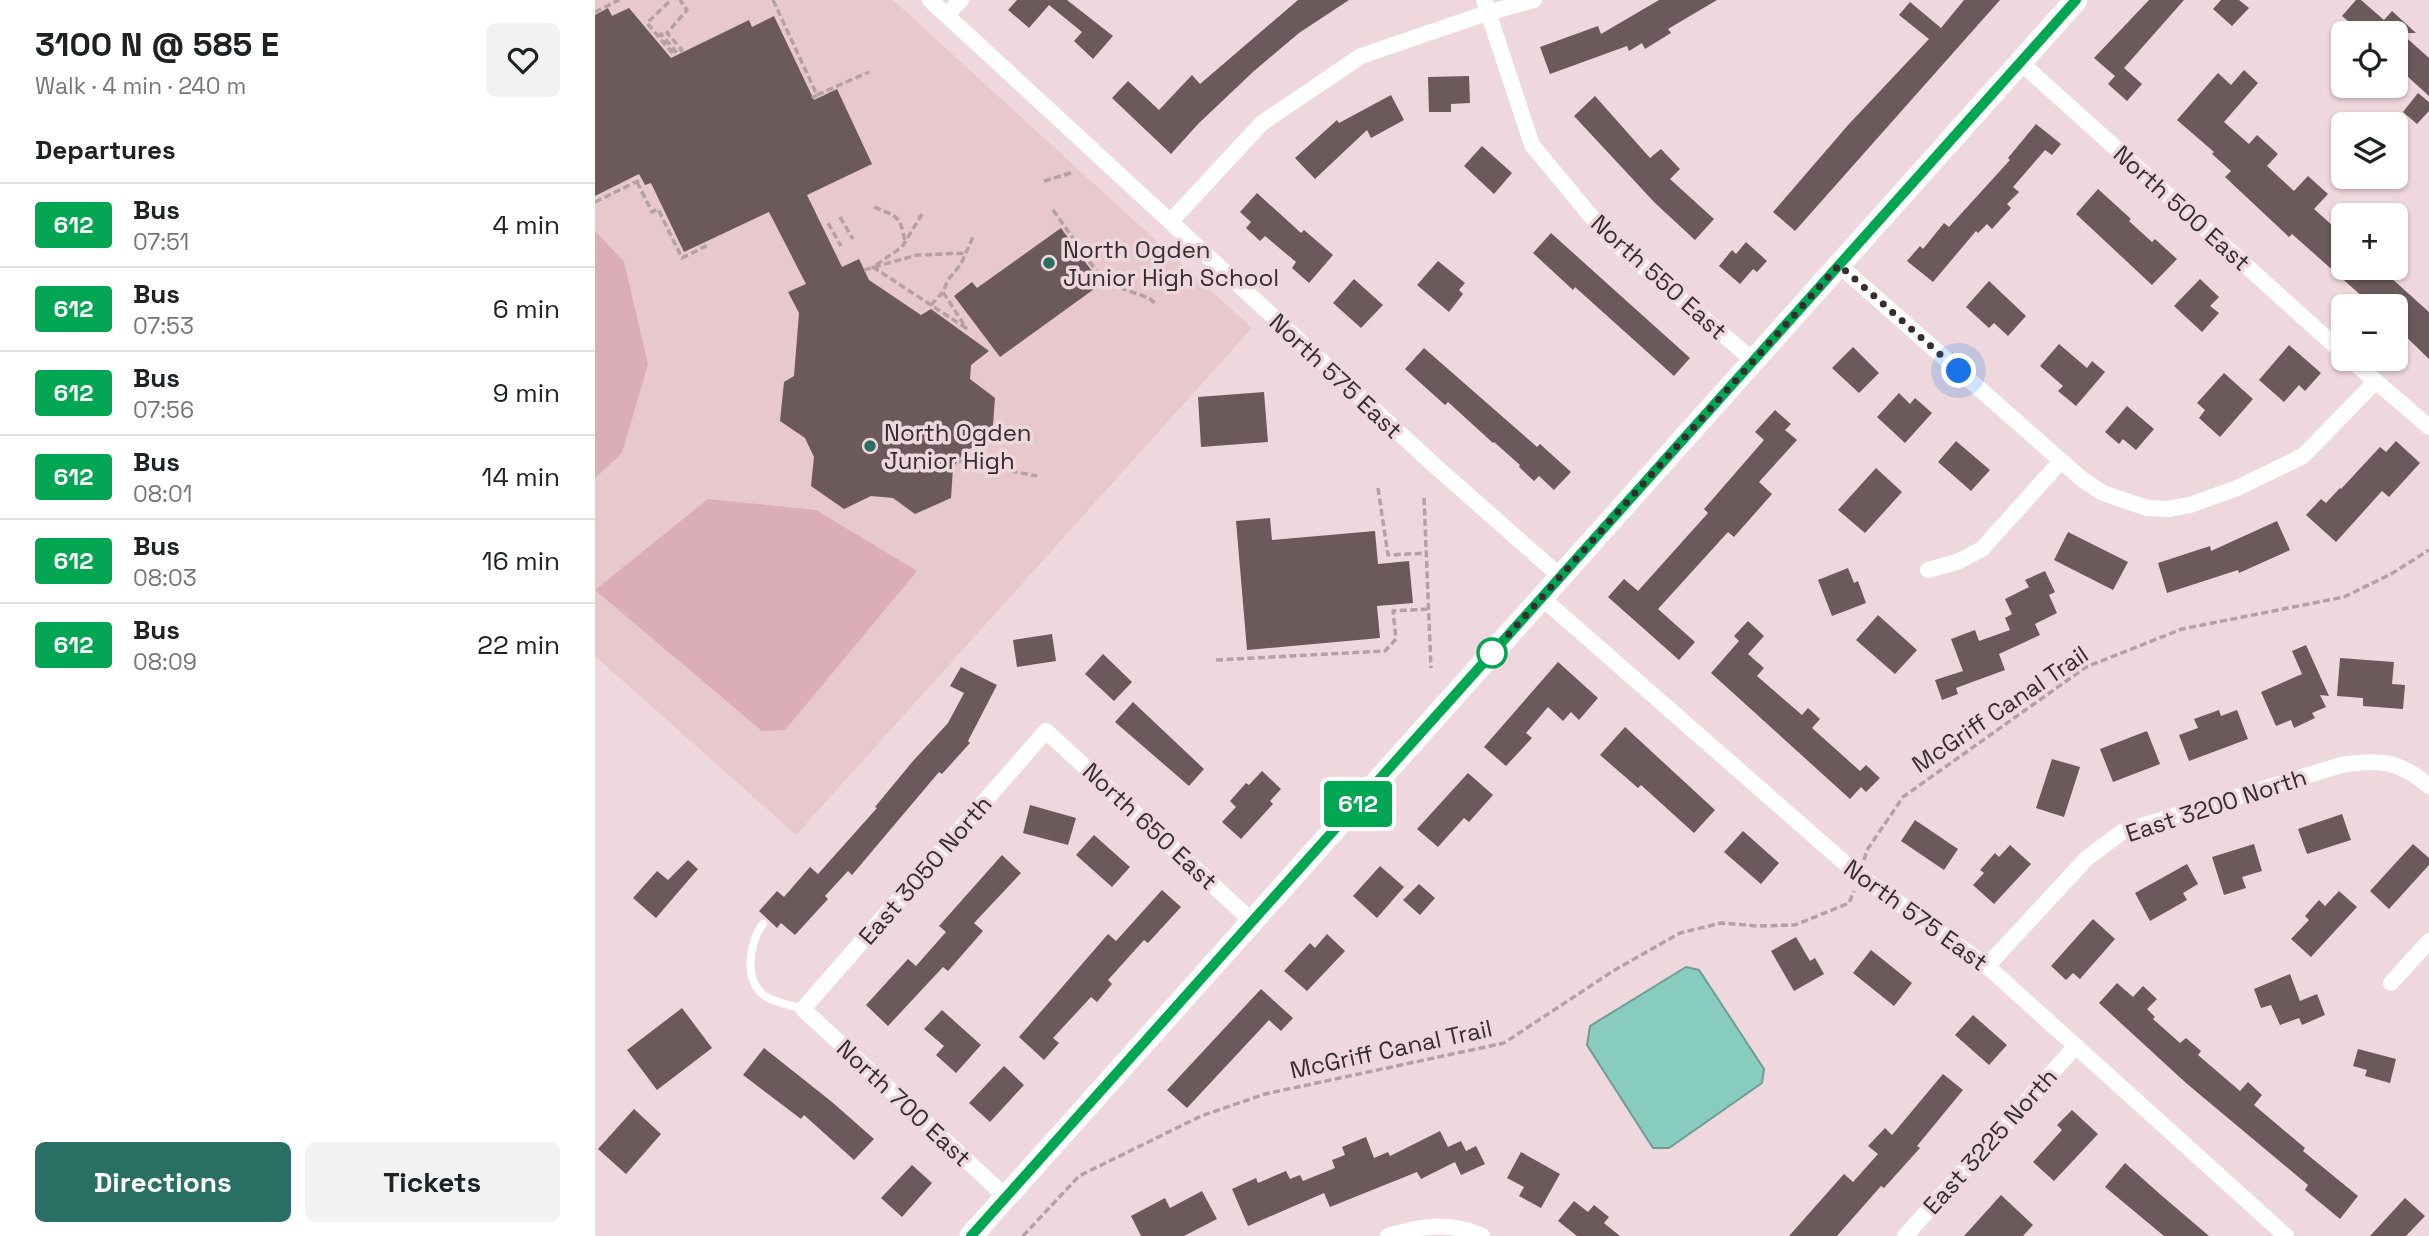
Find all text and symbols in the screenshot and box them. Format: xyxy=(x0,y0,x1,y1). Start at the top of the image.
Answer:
map controls xyxy=(2331,21,2408,371)
button: locate xyxy=(2331,21,2408,98)
button: heart xyxy=(486,23,560,97)
text: 3100 N @ 585 E xyxy=(35,24,279,66)
text: Walk · 4 min · 240 m xyxy=(35,71,246,101)
button: layers xyxy=(2331,112,2408,189)
text: Departures xyxy=(35,133,176,167)
street label: North 500 East xyxy=(2107,138,2257,278)
text: Bus xyxy=(133,193,180,227)
button: + xyxy=(2331,203,2408,280)
text: 4 min xyxy=(492,208,560,242)
street label: North 550 East xyxy=(1584,208,1734,346)
text: 612 xyxy=(54,209,93,240)
text: 07:51 xyxy=(133,227,189,257)
place label: North Ogden Junior High School xyxy=(1063,234,1279,293)
marker: North Ogden Junior High School xyxy=(1041,255,1057,271)
text: Bus xyxy=(133,277,180,311)
text: 6 min xyxy=(493,292,560,326)
text: 612 xyxy=(54,293,93,324)
button: − xyxy=(2331,294,2408,371)
street label: North 575 East xyxy=(1263,307,1409,445)
text: 07:53 xyxy=(133,311,194,341)
your location xyxy=(1941,353,1976,388)
text: Bus xyxy=(133,361,180,395)
text: 9 min xyxy=(493,376,560,410)
text: 612 xyxy=(54,377,93,408)
text: 07:56 xyxy=(133,395,194,425)
place label: North Ogden Junior High xyxy=(884,417,1032,476)
marker: North Ogden Junior High xyxy=(862,438,878,454)
text: Bus xyxy=(133,445,180,479)
text: 14 min xyxy=(482,460,560,494)
text: 612 xyxy=(54,461,93,492)
text: 08:01 xyxy=(133,479,192,509)
text: Bus xyxy=(133,529,180,563)
text: 16 min xyxy=(482,544,560,578)
text: 612 xyxy=(54,545,93,576)
text: 08:03 xyxy=(133,563,197,593)
text: Bus xyxy=(133,613,180,647)
text: 22 min xyxy=(477,628,560,662)
text: 612 xyxy=(54,629,93,660)
unlabelled marker xyxy=(1477,638,1507,668)
street label: McGriff Canal Trail xyxy=(1906,639,2094,779)
text: 08:09 xyxy=(133,647,197,677)
street label: North 650 East xyxy=(1076,756,1224,896)
street label: East 3200 North xyxy=(2122,761,2310,849)
line badge: 612 xyxy=(1318,781,1398,827)
text: 612 xyxy=(1338,788,1378,819)
street label: East 3050 North xyxy=(852,789,998,951)
street label: North 575 East xyxy=(1838,852,1994,978)
street label: McGriff Canal Trail xyxy=(1287,1012,1495,1086)
street label: North 700 East xyxy=(830,1033,978,1173)
street label: East 3225 North xyxy=(1916,1061,2064,1221)
button: Directions xyxy=(35,1142,291,1222)
button: Tickets xyxy=(305,1142,560,1222)

